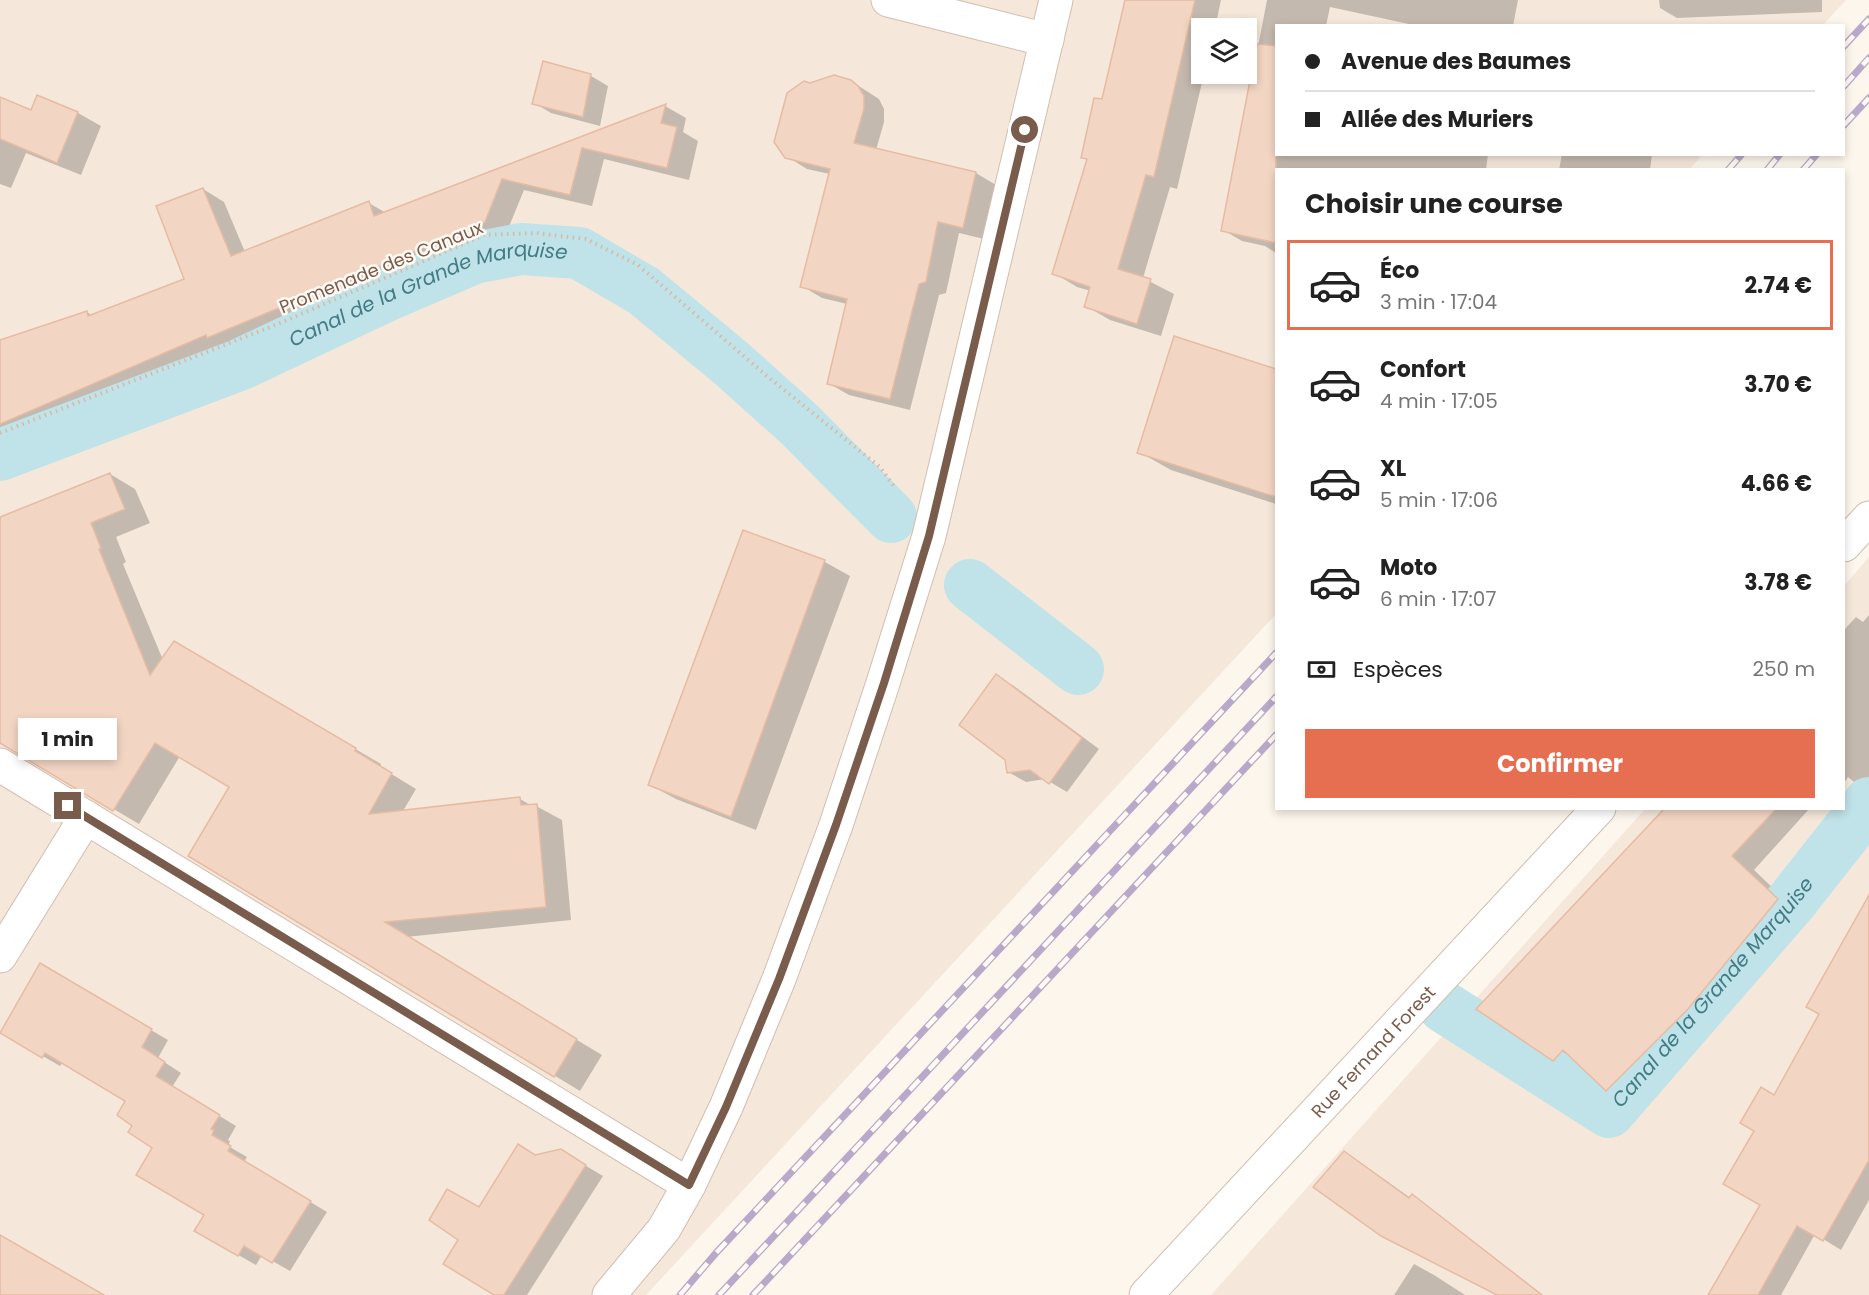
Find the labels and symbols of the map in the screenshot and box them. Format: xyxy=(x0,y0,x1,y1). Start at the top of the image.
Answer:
route start xyxy=(1011,116,1038,143)
street label: Promenade des Canaux xyxy=(275,215,487,319)
water label: Canal de la Grande Marquise xyxy=(284,234,568,354)
callout: 1 min xyxy=(19,719,118,761)
route end xyxy=(54,792,81,819)
water label: Canal de la Grande Marquise xyxy=(1605,871,1820,1113)
street label: Rue Fernand Forest xyxy=(1305,980,1441,1123)

